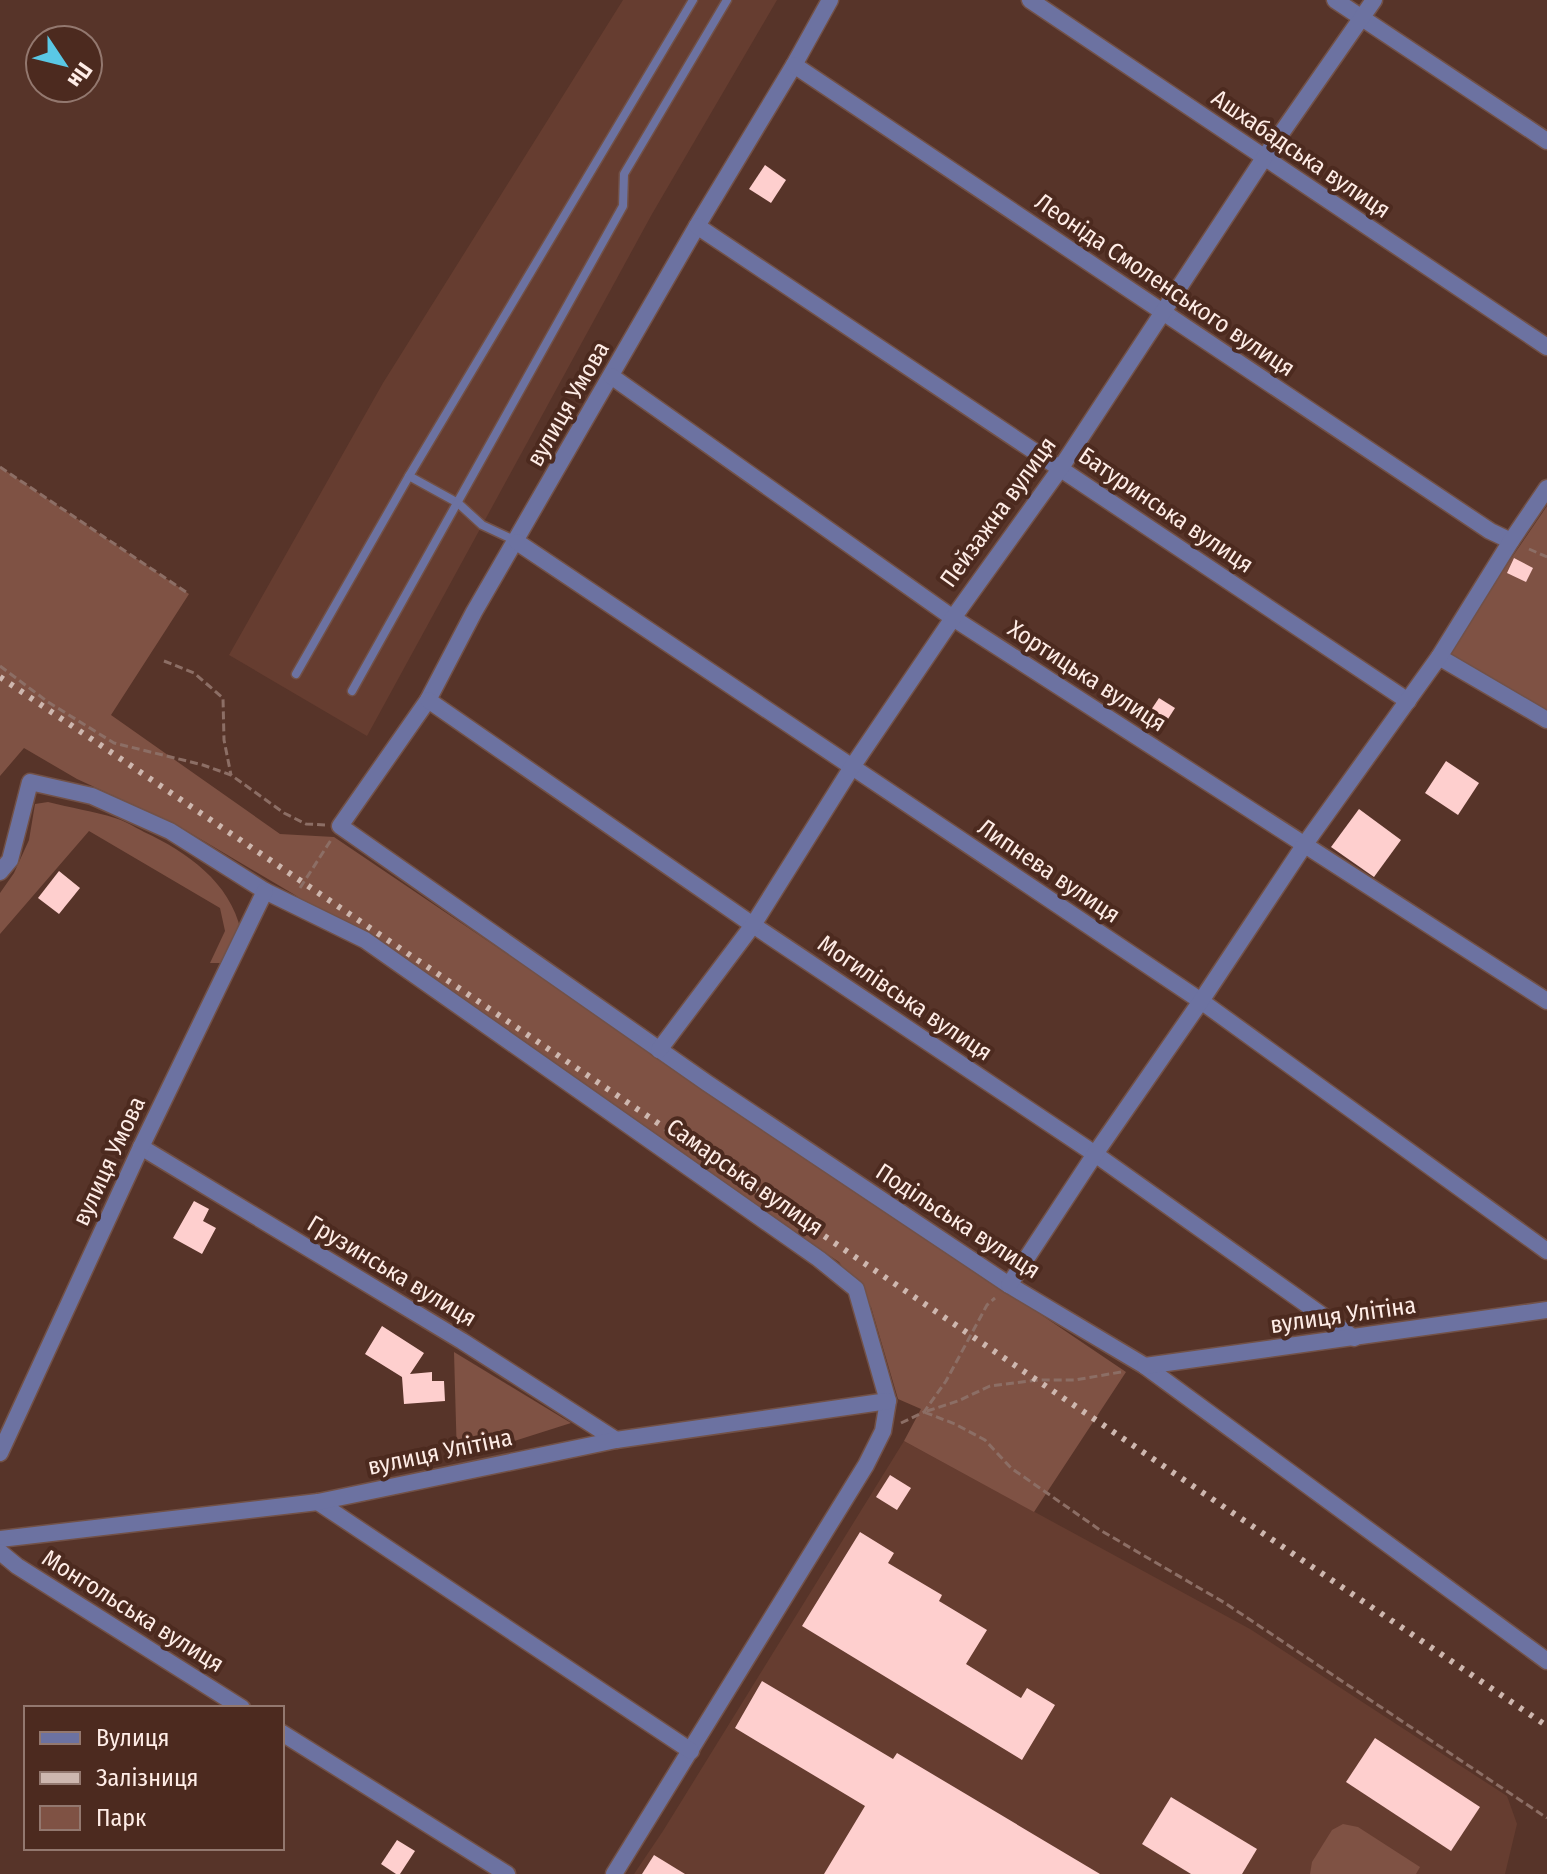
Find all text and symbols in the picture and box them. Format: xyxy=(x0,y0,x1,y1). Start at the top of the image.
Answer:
north arrow xyxy=(24,24,104,104)
text: Пн xyxy=(62,57,98,93)
street label: Ашхабадська вулиця xyxy=(1206,84,1396,224)
street label: Леоніда Смоленського вулиця xyxy=(1030,188,1300,382)
street label: вулиця Умова xyxy=(521,337,615,471)
street label: Пейзажна вулиця xyxy=(934,431,1062,593)
street label: Батуринська вулиця xyxy=(1073,441,1259,579)
street label: Хортицька вулиця xyxy=(1003,614,1171,738)
street label: Липнева вулиця xyxy=(973,813,1125,929)
street label: Могилівська вулиця xyxy=(813,929,997,1067)
street label: вулиця Умова xyxy=(67,1092,151,1230)
street label: Самарська вулиця xyxy=(661,1113,829,1241)
street label: Подільська вулиця xyxy=(871,1157,1045,1285)
street label: Грузинська вулиця xyxy=(302,1209,482,1333)
street label: вулиця Улітіна xyxy=(1268,1291,1418,1339)
street label: вулиця Улітіна xyxy=(365,1423,515,1481)
street label: Монгольська вулиця xyxy=(37,1544,229,1678)
legend xyxy=(24,1706,284,1850)
text: Вулиця xyxy=(96,1724,169,1752)
text: Залізниця xyxy=(96,1764,198,1792)
text: Парк xyxy=(96,1804,147,1832)

